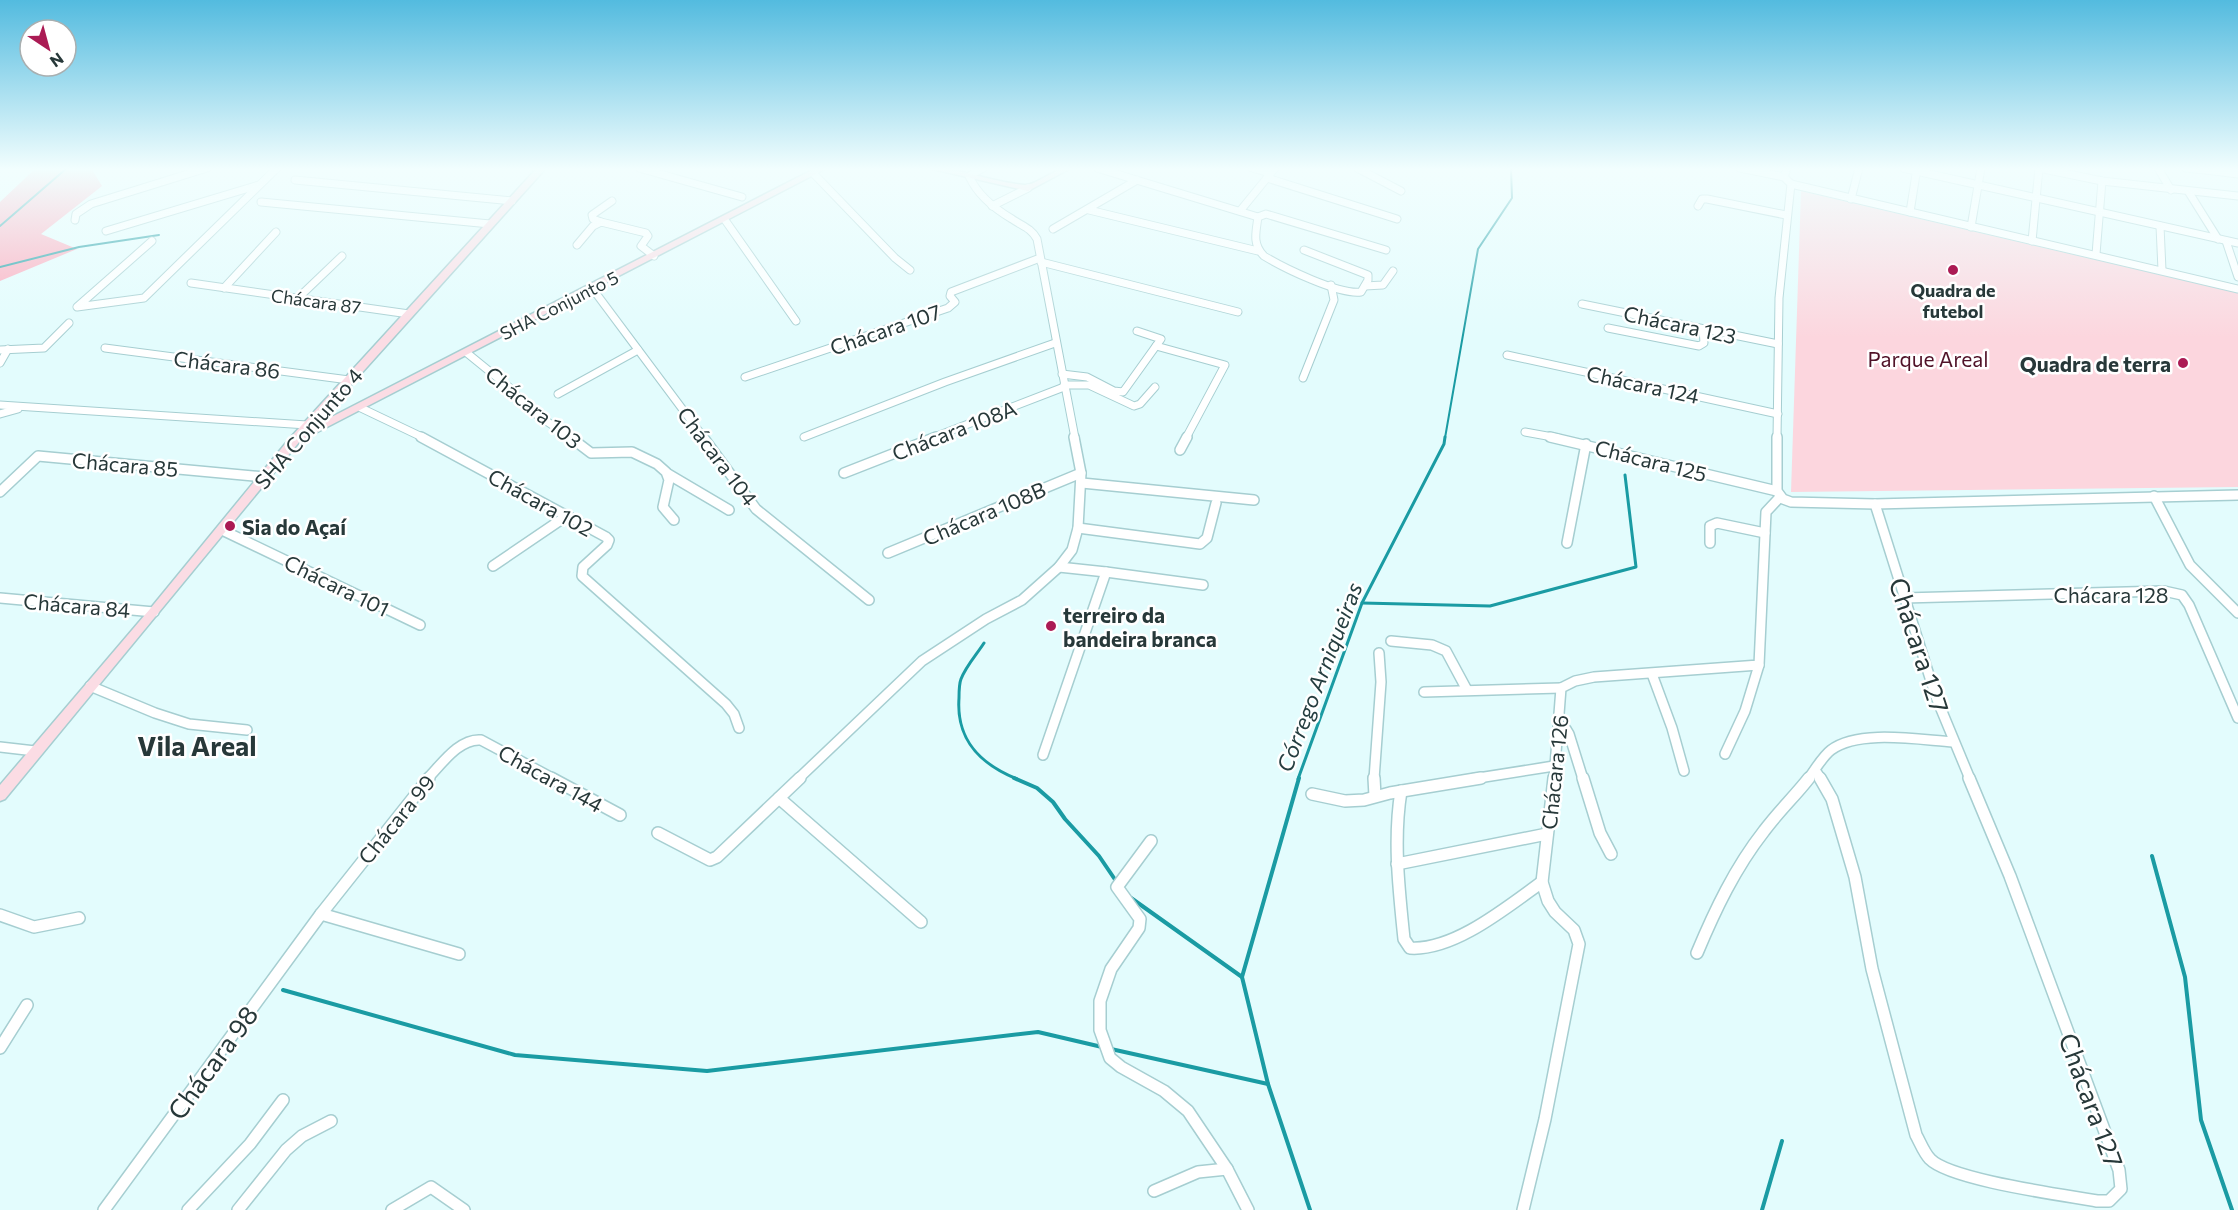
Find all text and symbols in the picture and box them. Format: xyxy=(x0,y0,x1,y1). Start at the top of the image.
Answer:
north arrow xyxy=(18,18,78,78)
text: N xyxy=(47,49,68,72)
marker: Quadra de futebol xyxy=(1946,263,1960,277)
street label: SHA Conjunto 5 xyxy=(496,266,622,344)
place label: Quadra de futebol xyxy=(1910,279,1996,322)
street label: Chácara 87 xyxy=(270,284,362,318)
street label: Chácara 107 xyxy=(826,298,944,360)
street label: Chácara 123 xyxy=(1621,300,1739,348)
street label: Chácara 86 xyxy=(172,345,282,383)
park label: Parque Areal xyxy=(1867,346,1989,371)
place label: Quadra de terra xyxy=(2020,351,2171,376)
marker: Quadra de terra xyxy=(2176,356,2190,370)
street label: Chácara 124 xyxy=(1584,360,1702,408)
street label: Chácara 103 xyxy=(481,361,587,453)
street label: SHA Conjunto 4 xyxy=(249,362,368,494)
street label: Chácara 108A xyxy=(888,395,1020,465)
street label: Chácara 104 xyxy=(673,402,763,511)
street label: Chácara 125 xyxy=(1592,434,1710,486)
street label: Chácara 85 xyxy=(71,447,179,481)
street label: Chácara 102 xyxy=(484,463,598,541)
street label: Chácara 108B xyxy=(919,476,1049,550)
place label: Sia do Açaí xyxy=(242,514,347,539)
marker: Sia do Açaí xyxy=(223,519,237,533)
street label: Chácara 101 xyxy=(281,549,393,621)
street label: Chácara 127 xyxy=(1884,573,1956,717)
water label: Córrego Arniqueiras xyxy=(1270,578,1368,776)
street label: Chácara 128 xyxy=(2053,582,2169,607)
street label: Chácara 84 xyxy=(23,588,132,622)
place label: terreiro da bandeira branca xyxy=(1063,602,1217,651)
marker: terreiro da bandeira branca xyxy=(1044,619,1058,633)
street label: Chácara 126 xyxy=(1536,713,1572,831)
district label: Vila Areal xyxy=(137,729,257,762)
street label: Chácara 144 xyxy=(494,739,608,817)
street label: Chácara 99 xyxy=(353,769,439,869)
street label: Chácara 98 xyxy=(160,999,264,1125)
street label: Chácara 127 xyxy=(2053,1029,2131,1171)

